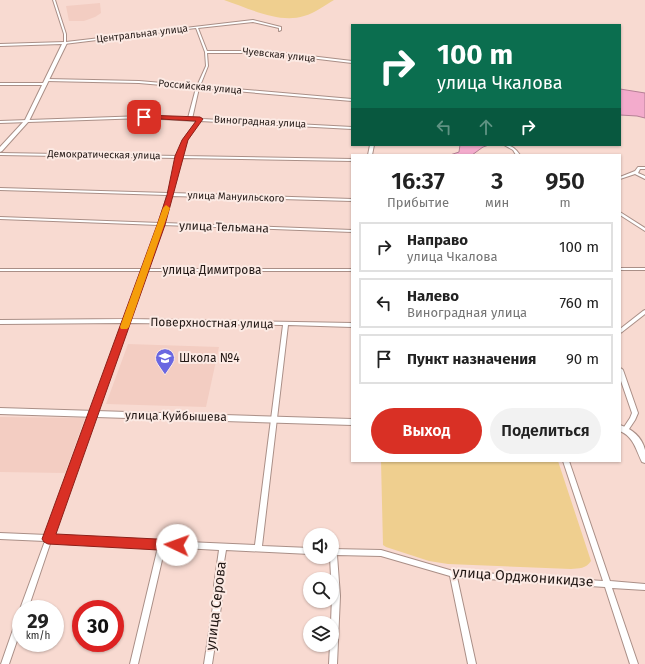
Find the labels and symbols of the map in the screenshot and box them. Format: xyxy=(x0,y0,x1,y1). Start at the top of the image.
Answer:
street label: Центральная улица xyxy=(96,22,188,46)
street label: Чуевская улица xyxy=(242,45,316,65)
street label: Российская улица xyxy=(158,77,242,97)
pin xyxy=(127,100,161,134)
street label: Виноградная улица xyxy=(214,114,306,130)
street label: Демократическая улица xyxy=(46,148,161,162)
street label: улица Мануильского xyxy=(187,189,285,205)
street label: улица Тельмана xyxy=(179,218,269,236)
street label: улица Димитрова xyxy=(162,263,262,277)
street label: Поверхностная улица xyxy=(150,315,274,331)
school or university icon: Школа №4 xyxy=(154,347,176,375)
place label: Школа №4 xyxy=(179,351,240,365)
street label: улица Куйбышева xyxy=(125,408,227,424)
position arrow xyxy=(156,524,198,566)
street label: улица Серова xyxy=(202,560,230,652)
street label: улица Орджоникидзе xyxy=(452,564,594,590)
speed limit sign: 30 xyxy=(72,600,124,652)

